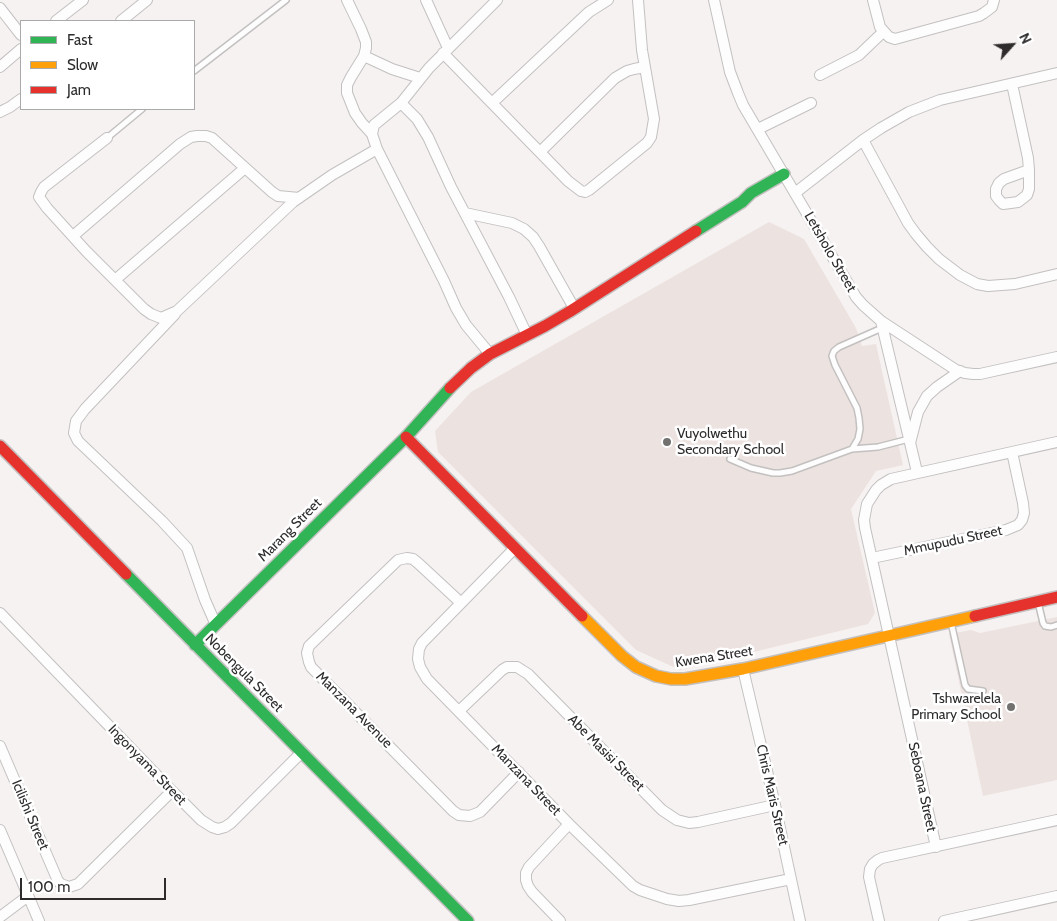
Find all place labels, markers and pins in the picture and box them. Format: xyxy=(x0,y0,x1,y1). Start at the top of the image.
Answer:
place label: Vuyolwethu Secondary School xyxy=(677,426,784,458)
marker: Vuyolwethu Secondary School xyxy=(661,436,673,448)
place label: Tshwarelela Primary School xyxy=(911,691,1001,724)
marker: Tshwarelela Primary School xyxy=(1005,701,1017,713)

